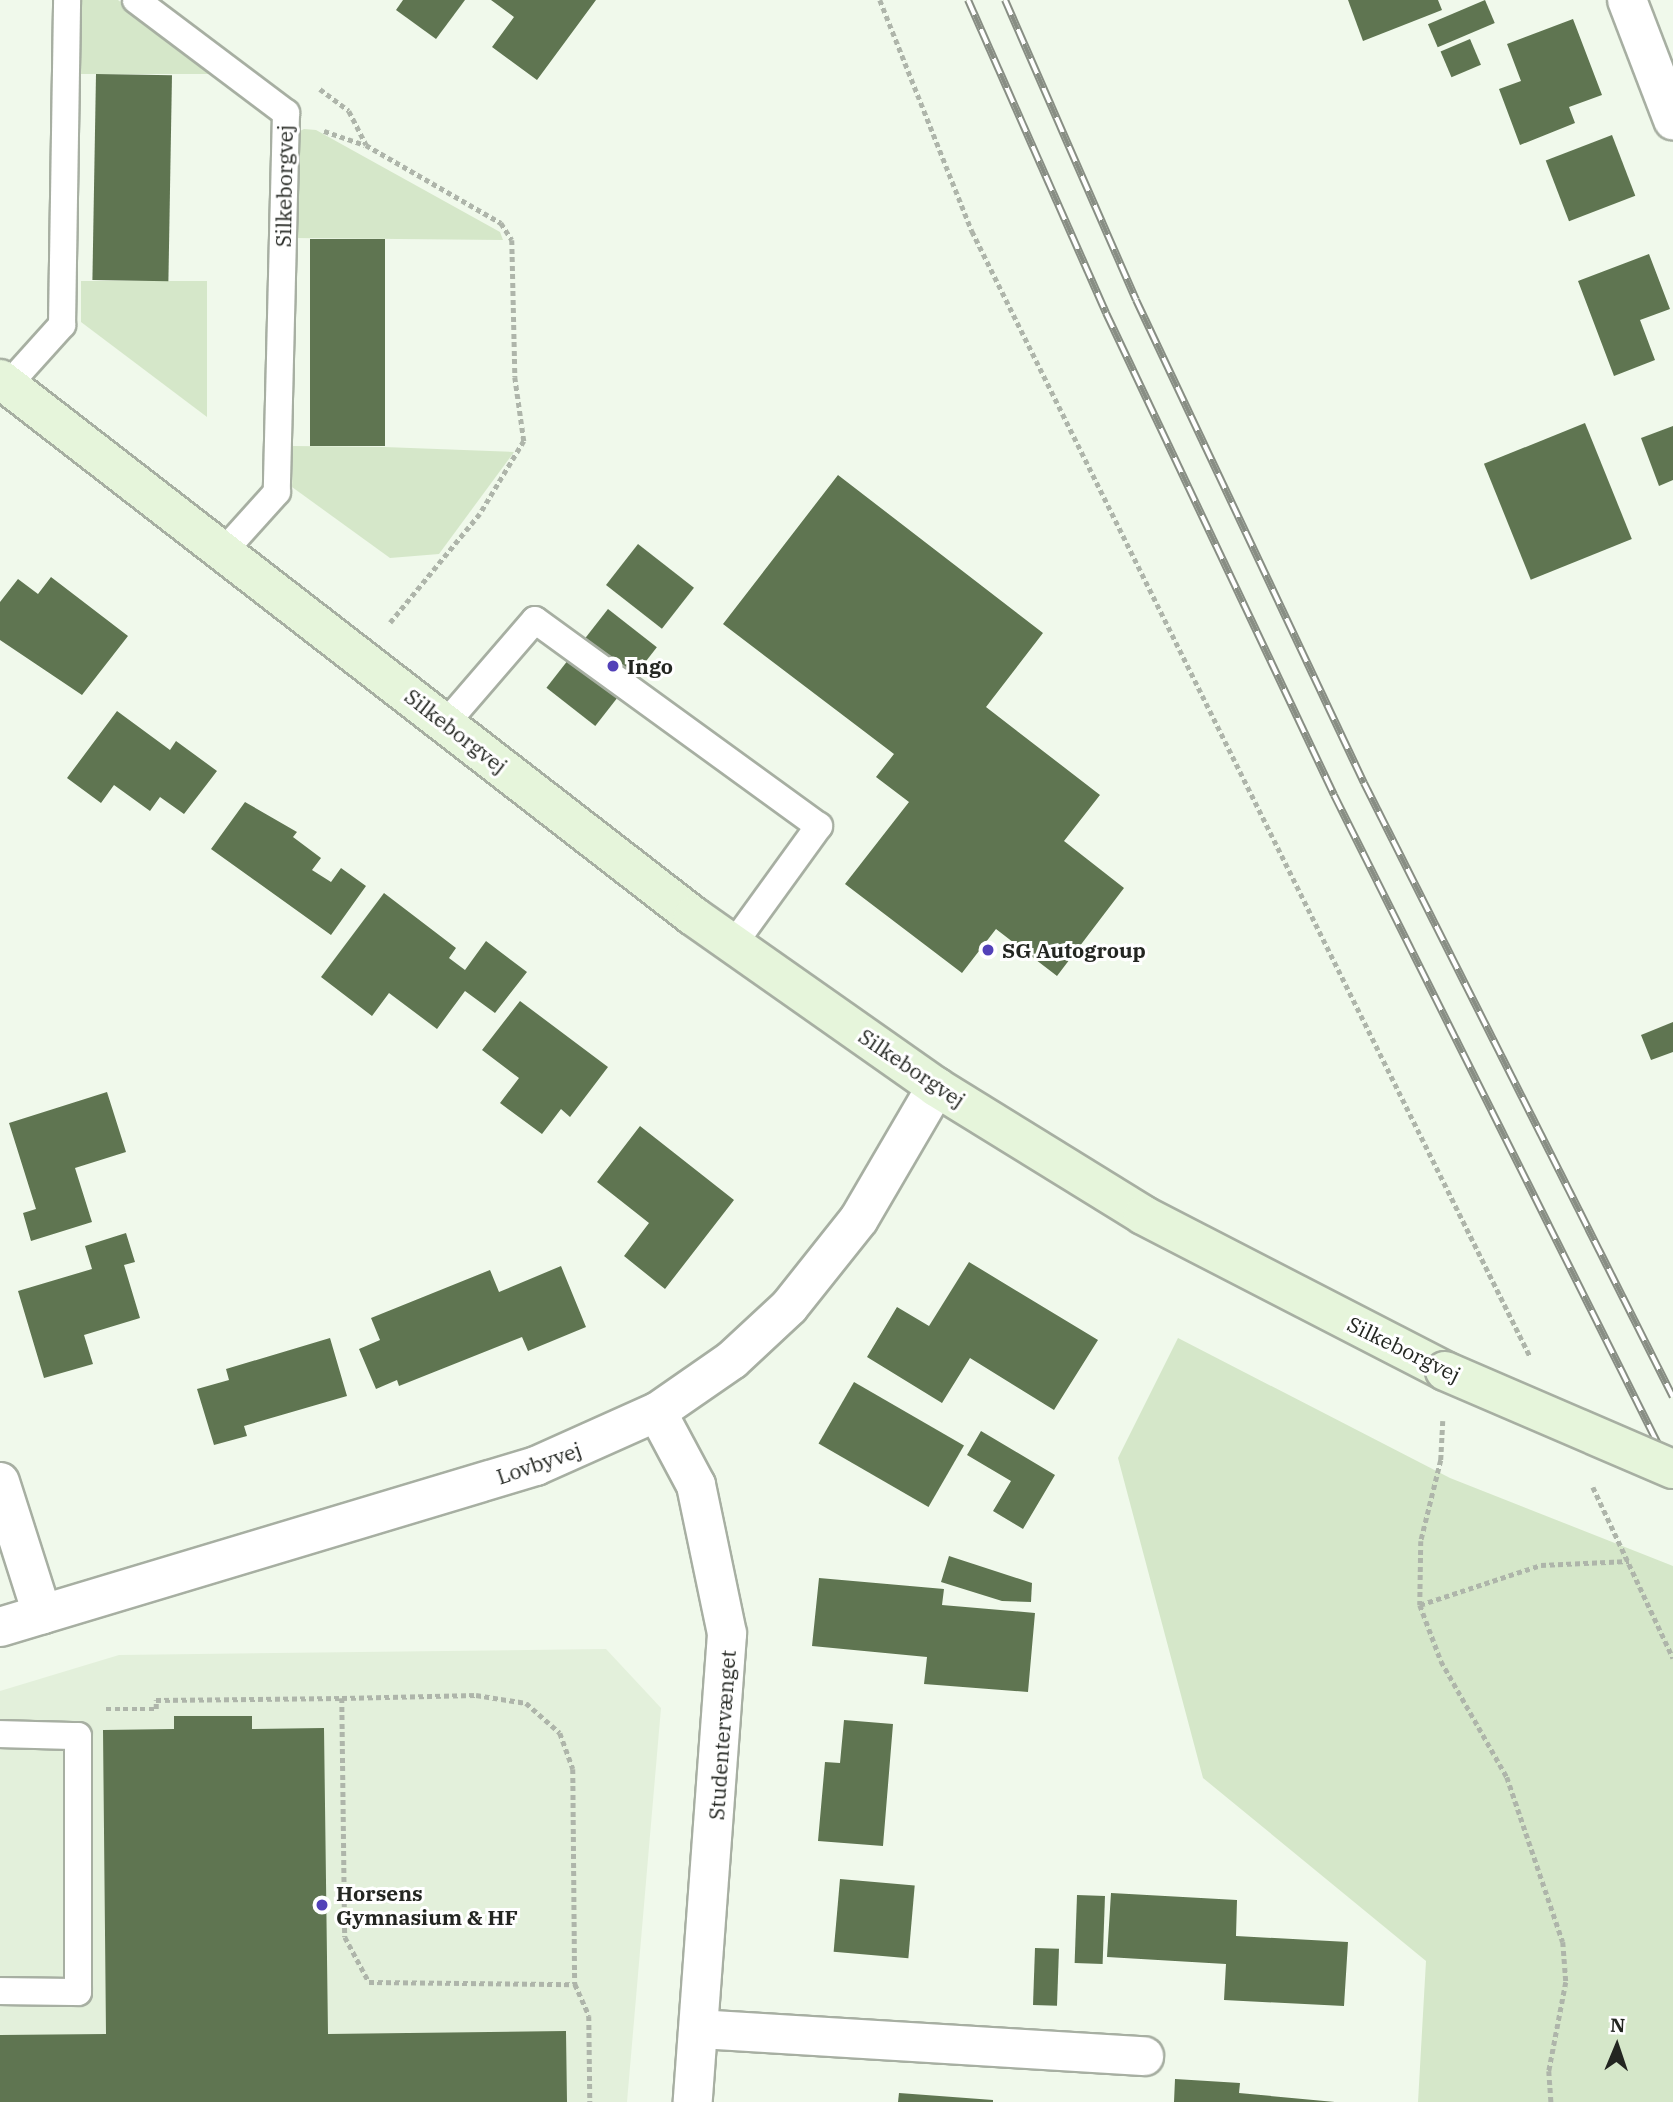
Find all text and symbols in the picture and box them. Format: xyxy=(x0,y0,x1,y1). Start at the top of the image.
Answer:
street label: Silkeborgvej xyxy=(270,124,298,248)
place label: Ingo xyxy=(627,653,673,679)
marker: Ingo xyxy=(605,658,621,674)
street label: Silkeborgvej xyxy=(400,683,512,779)
place label: SG Autogroup xyxy=(1002,937,1146,963)
marker: SG Autogroup xyxy=(980,942,996,958)
street label: Silkeborgvej xyxy=(854,1023,970,1113)
street label: Silkeborgvej xyxy=(1343,1311,1465,1387)
street label: Lovbyvej xyxy=(493,1437,585,1489)
street label: Studentervænget xyxy=(703,1649,741,1821)
place label: Horsens Gymnasium & HF xyxy=(336,1880,518,1930)
marker: Horsens Gymnasium & HF xyxy=(314,1897,330,1913)
north arrow xyxy=(1582,2011,1652,2081)
text: N xyxy=(1610,2013,1626,2037)

